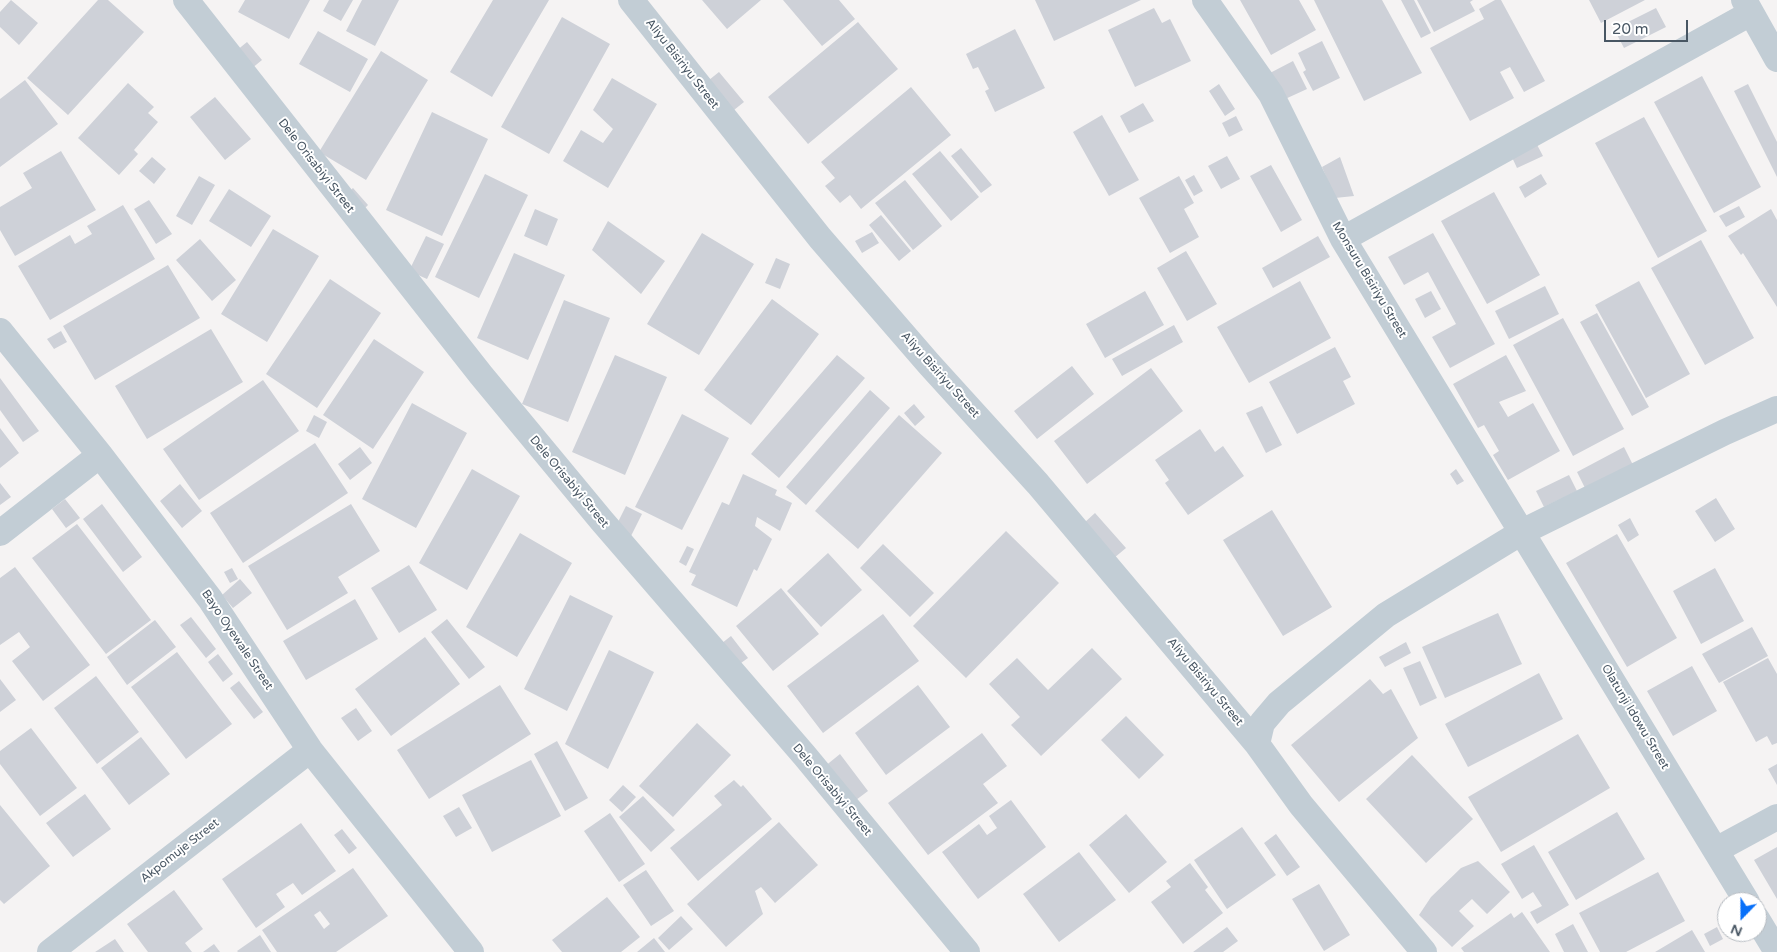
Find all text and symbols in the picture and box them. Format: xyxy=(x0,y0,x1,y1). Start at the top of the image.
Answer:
scale bar xyxy=(1607,10,1691,42)
street label: Aliyu Bisiriyu Street xyxy=(642,16,722,112)
text: 20 m xyxy=(1612,20,1649,38)
street label: Dele Orisabiyi Street xyxy=(275,116,357,216)
street label: Monsuru Bisiriyu Street xyxy=(1329,219,1409,341)
street label: Aliyu Bisiriyu Street xyxy=(898,329,982,421)
street label: Dele Orisabiyi Street xyxy=(526,433,612,531)
street label: Bayo Oyewale Street xyxy=(198,587,276,693)
street label: Aliyu Bisiriyu Street xyxy=(1164,635,1246,729)
street label: Olatunji Idowu Street xyxy=(1598,662,1672,772)
street label: Dele Orisabiyi Street xyxy=(789,741,875,839)
street label: Akpomuje Street xyxy=(138,816,222,886)
north arrow xyxy=(1717,892,1767,942)
text: N xyxy=(1728,920,1745,940)

